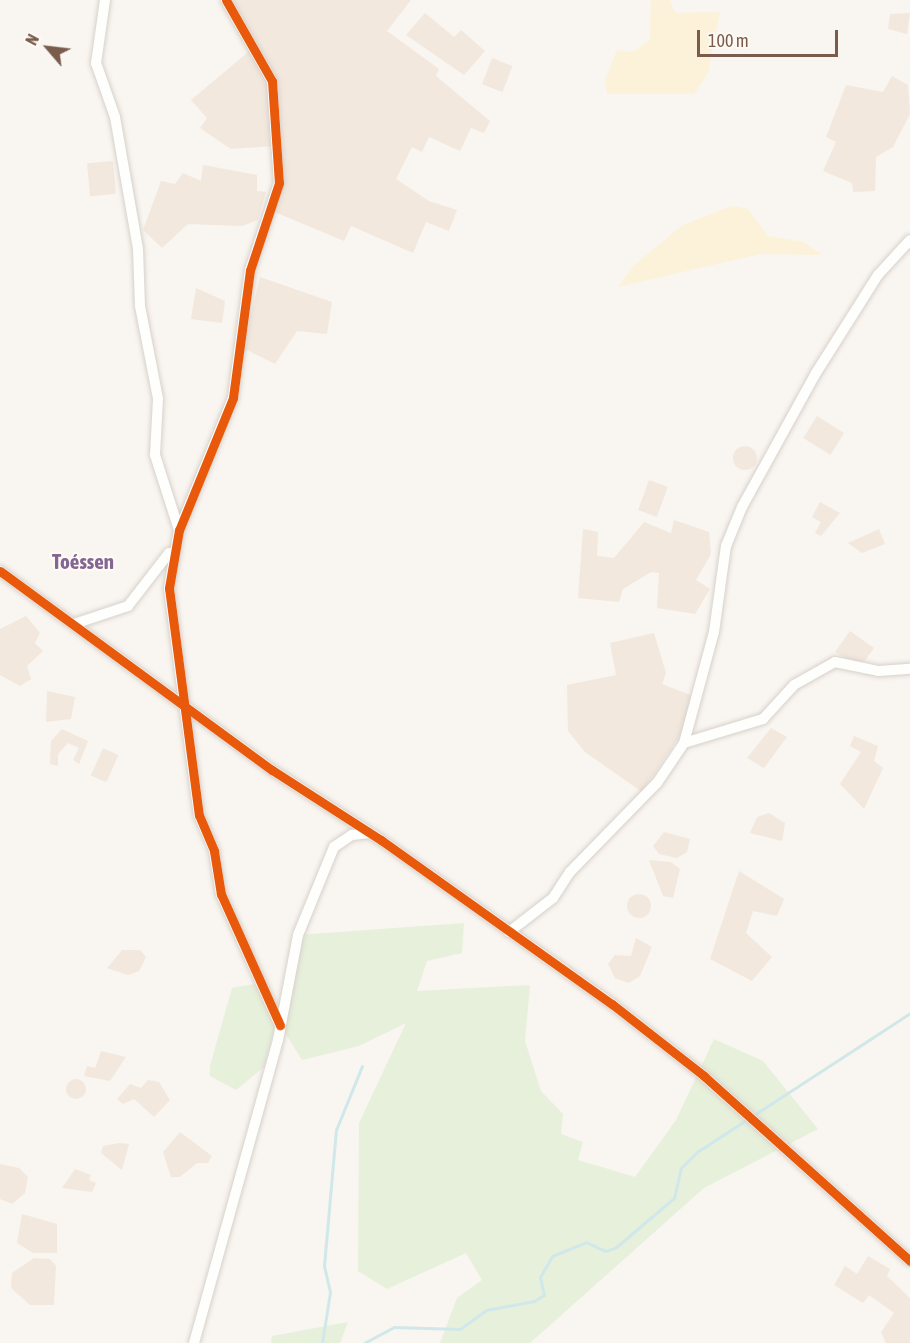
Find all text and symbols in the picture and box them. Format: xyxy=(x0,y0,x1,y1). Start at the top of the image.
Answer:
north arrow xyxy=(18,18,78,78)
scale bar xyxy=(700,18,841,56)
text: 100 m xyxy=(708,30,749,51)
text: N xyxy=(22,31,42,48)
district label: Toéssen xyxy=(52,548,114,574)

